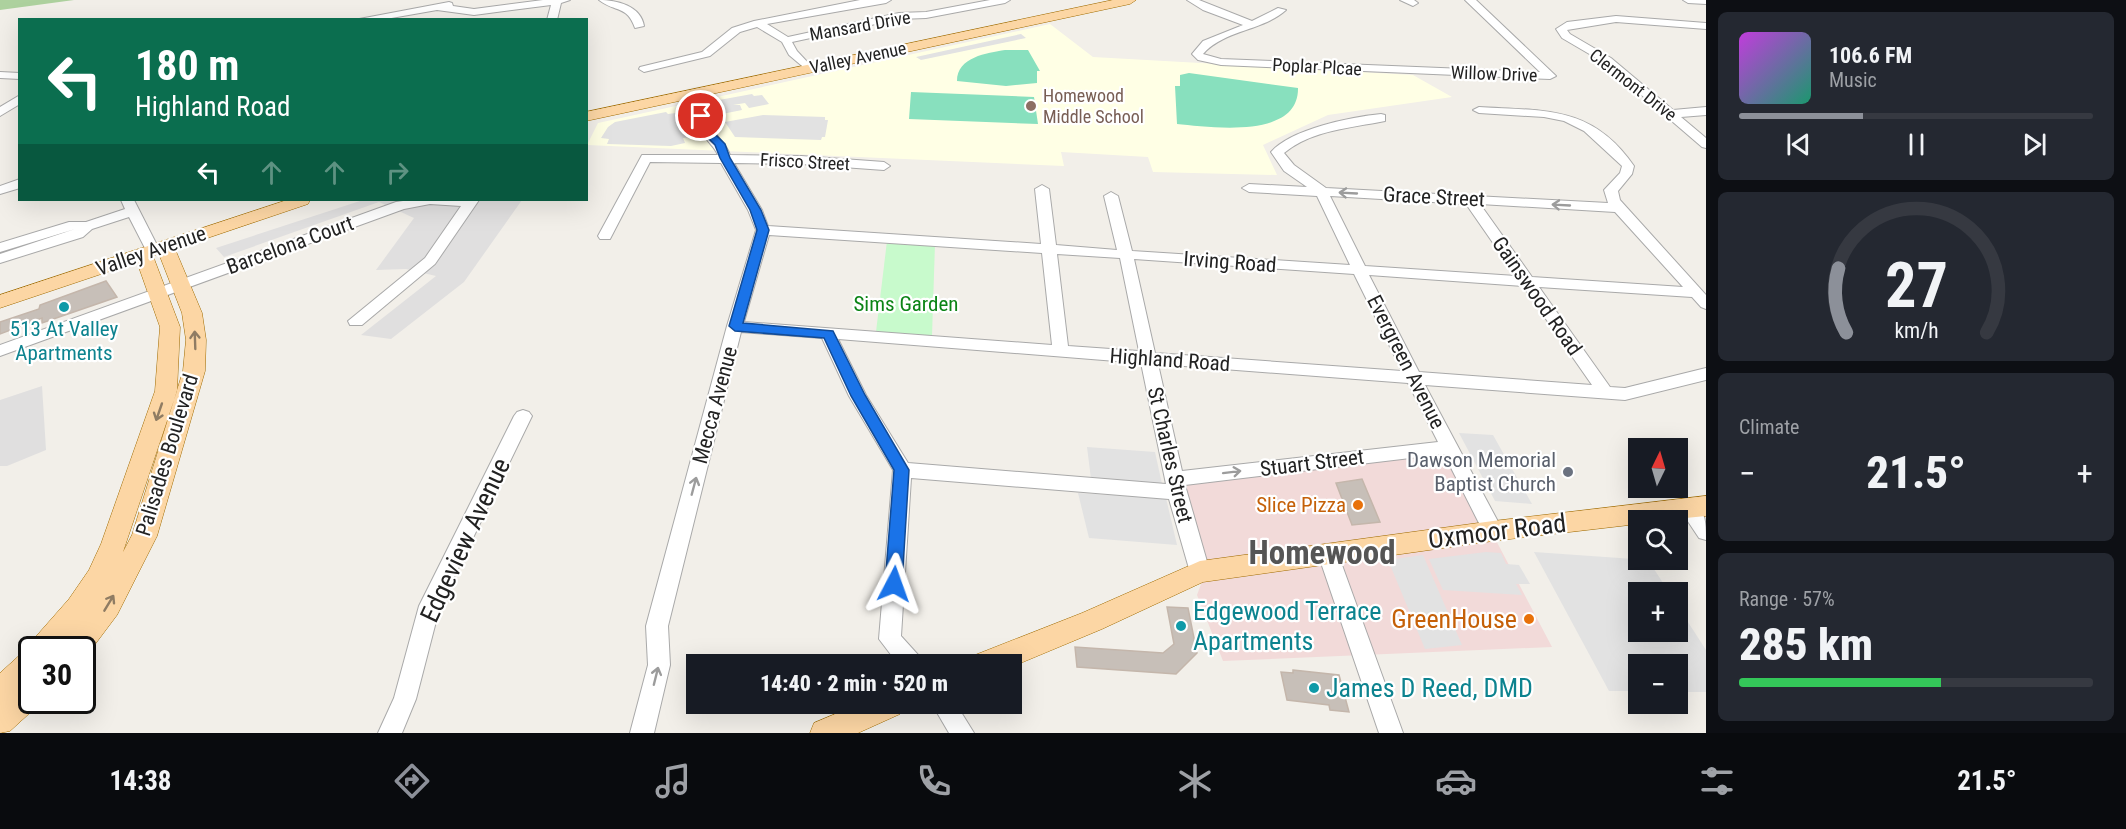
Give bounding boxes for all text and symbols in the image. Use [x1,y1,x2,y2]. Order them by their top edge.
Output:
street label: Mansard Drive [808,6,912,45]
street label: Valley Avenue [808,37,908,78]
text: 180 m [135,41,240,90]
icon: left [36,42,114,120]
text: 106.6 FM [1829,43,1912,68]
street label: Clermont Drive [1585,44,1681,125]
street label: Poplar Plcae [1272,54,1362,79]
street label: Willow Drive [1450,61,1538,86]
text: Music [1829,68,1877,92]
place label: Homewood Middle School [1043,85,1144,127]
pin [675,90,726,141]
text: Highland Road [135,91,290,123]
icon: arrive [684,99,717,132]
marker: Homewood Middle School [1024,99,1038,113]
icon: previous [1782,128,1815,161]
icon: pause [1900,128,1933,161]
icon: next [2018,128,2051,161]
street label: Frisco Street [760,149,850,174]
icon: left [192,156,225,189]
icon: ahead [255,156,288,189]
icon: ahead [318,156,351,189]
icon: right [381,156,414,189]
street label: Grace Street [1382,182,1486,212]
one-way arrow [1339,187,1359,198]
one-way arrow [1551,199,1571,210]
street label: Barcelona Court [223,211,357,279]
street label: Valley Avenue [93,221,209,281]
street label: Gainswood Road [1487,232,1587,360]
street label: Irving Road [1183,247,1277,277]
text: 27 [1884,250,1948,323]
street label: Evergreen Avenue [1362,291,1450,433]
park label: Sims Garden [853,292,959,316]
marker: 513 At Valley Apartments [57,300,71,314]
place label: 513 At Valley Apartments [10,317,118,365]
text: km/h [1894,319,1938,344]
one-way arrow [189,331,201,351]
street label: Mecca Avenue [688,344,742,466]
street label: Highland Road [1109,344,1231,376]
street label: Palisades Boulevard [131,371,203,539]
street label: St Charles Street [1143,385,1197,525]
one-way arrow [152,402,163,421]
text: Climate [1739,415,1799,439]
north arrow [1628,438,1688,498]
map controls [1628,438,1688,714]
street label: Stuart Street [1259,445,1365,481]
text: 21.5° [1866,446,1966,499]
place label: Dawson Memorial Baptist Church [1407,448,1556,496]
street label: Edgeview Avenue [414,453,516,627]
text: − [1739,454,1756,493]
text: + [2077,454,2093,493]
marker: Dawson Memorial Baptist Church [1561,465,1575,479]
one-way arrow [1222,466,1242,477]
one-way arrow [688,477,700,496]
place label: Slice Pizza [1256,493,1346,517]
marker: Slice Pizza [1351,498,1365,512]
street label: Oxmoor Road [1426,508,1568,554]
button: search [1628,510,1688,570]
district label: Homewood [1248,533,1396,572]
position arrow [862,552,926,616]
button: + [1628,582,1688,642]
text: Range · 57% [1739,587,1835,611]
one-way arrow [104,595,116,612]
place label: Edgewood Terrace Apartments [1193,596,1381,656]
place label: GreenHouse [1391,604,1517,634]
marker: GreenHouse [1522,612,1536,626]
text: 285 km [1739,618,1873,671]
marker: Edgewood Terrace Apartments [1174,619,1188,633]
speed limit sign: 30 [18,636,96,714]
button: − [1628,654,1688,714]
one-way arrow [651,667,663,686]
text: 14:40 · 2 min · 520 m [760,671,948,696]
place label: James D Reed, DMD [1326,673,1533,703]
marker: James D Reed, DMD [1307,681,1321,695]
icon: directions [391,760,433,802]
icon: music [652,760,694,802]
icon: phone [913,760,955,802]
icon: climate [1174,760,1216,802]
icon: car [1435,760,1477,802]
icon: filters [1696,760,1738,802]
text: 14:38 [110,765,172,797]
text: 21.5° [1957,765,2016,797]

